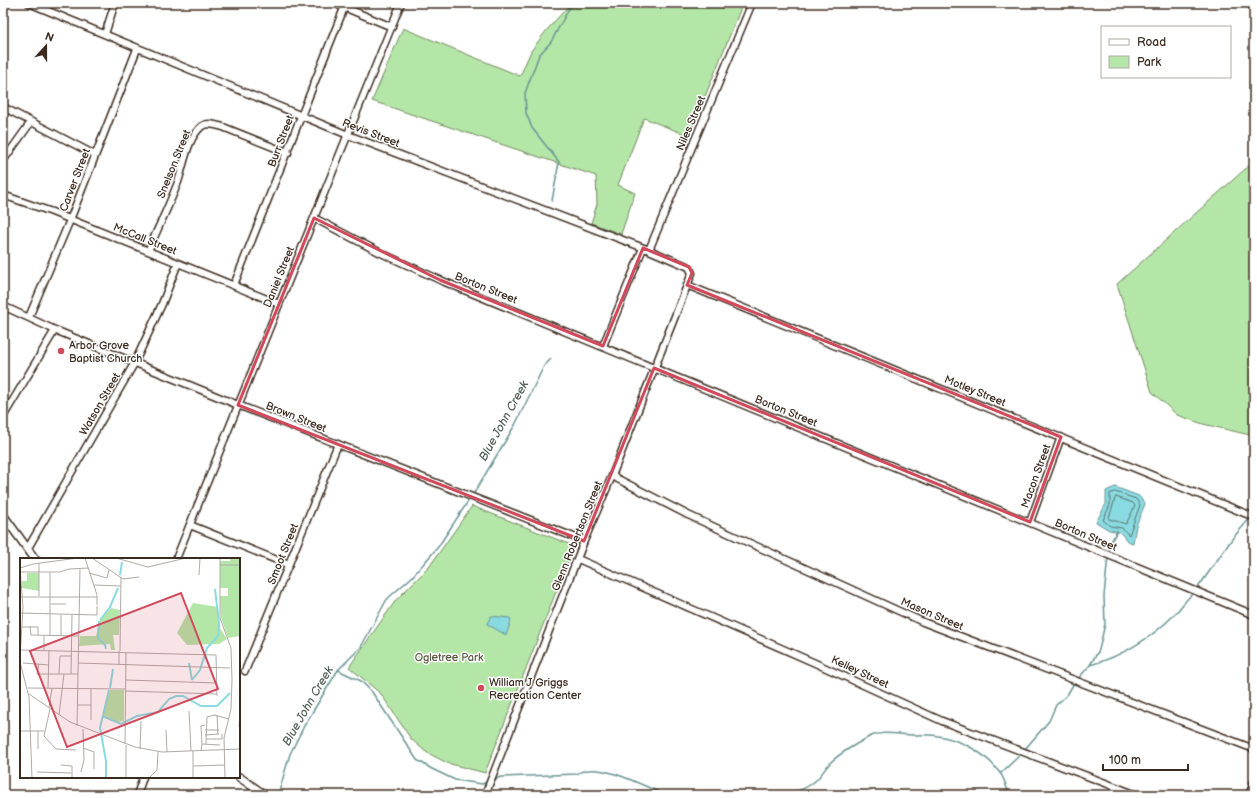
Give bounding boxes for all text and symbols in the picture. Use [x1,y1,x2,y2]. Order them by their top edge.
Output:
north arrow [26,26,66,66]
legend [1101,26,1231,78]
text: N [43,30,56,45]
text: Road [1137,35,1166,50]
text: Park [1137,55,1161,70]
street label: Niles Street [674,93,709,152]
street label: Burr Street [265,113,297,169]
street label: Revis Street [340,116,402,150]
street label: Snelson Street [154,127,194,200]
street label: Carver Street [57,146,93,213]
street label: McCall Street [111,220,179,258]
street label: Daniel Street [261,244,297,309]
street label: Borton Street [453,270,520,307]
place label: Arbor Grove Baptist Church [69,339,142,365]
marker: Arbor Grove Baptist Church [56,346,66,356]
street label: Watson Street [77,370,123,437]
street label: Motley Street [942,373,1008,409]
water label: Blue John Creek [476,377,533,464]
street label: Borton Street [753,393,820,430]
street label: Brown Street [264,399,329,435]
street label: Macon Street [1018,442,1054,510]
street label: Glenn Robertson Street [549,479,605,593]
street label: Borton Street [1053,516,1120,554]
street label: Smoot Street [265,521,301,586]
inset map [20,558,240,778]
street label: Mason Street [899,595,966,633]
park label: Ogletree Park [415,651,484,664]
street label: Kelley Street [829,653,891,691]
water label: Blue John Creek [279,663,337,748]
place label: William J Griggs Recreation Center [489,676,582,702]
marker: William J Griggs Recreation Center [476,683,486,693]
scale bar [1103,746,1188,772]
text: 100 m [1109,753,1141,768]

